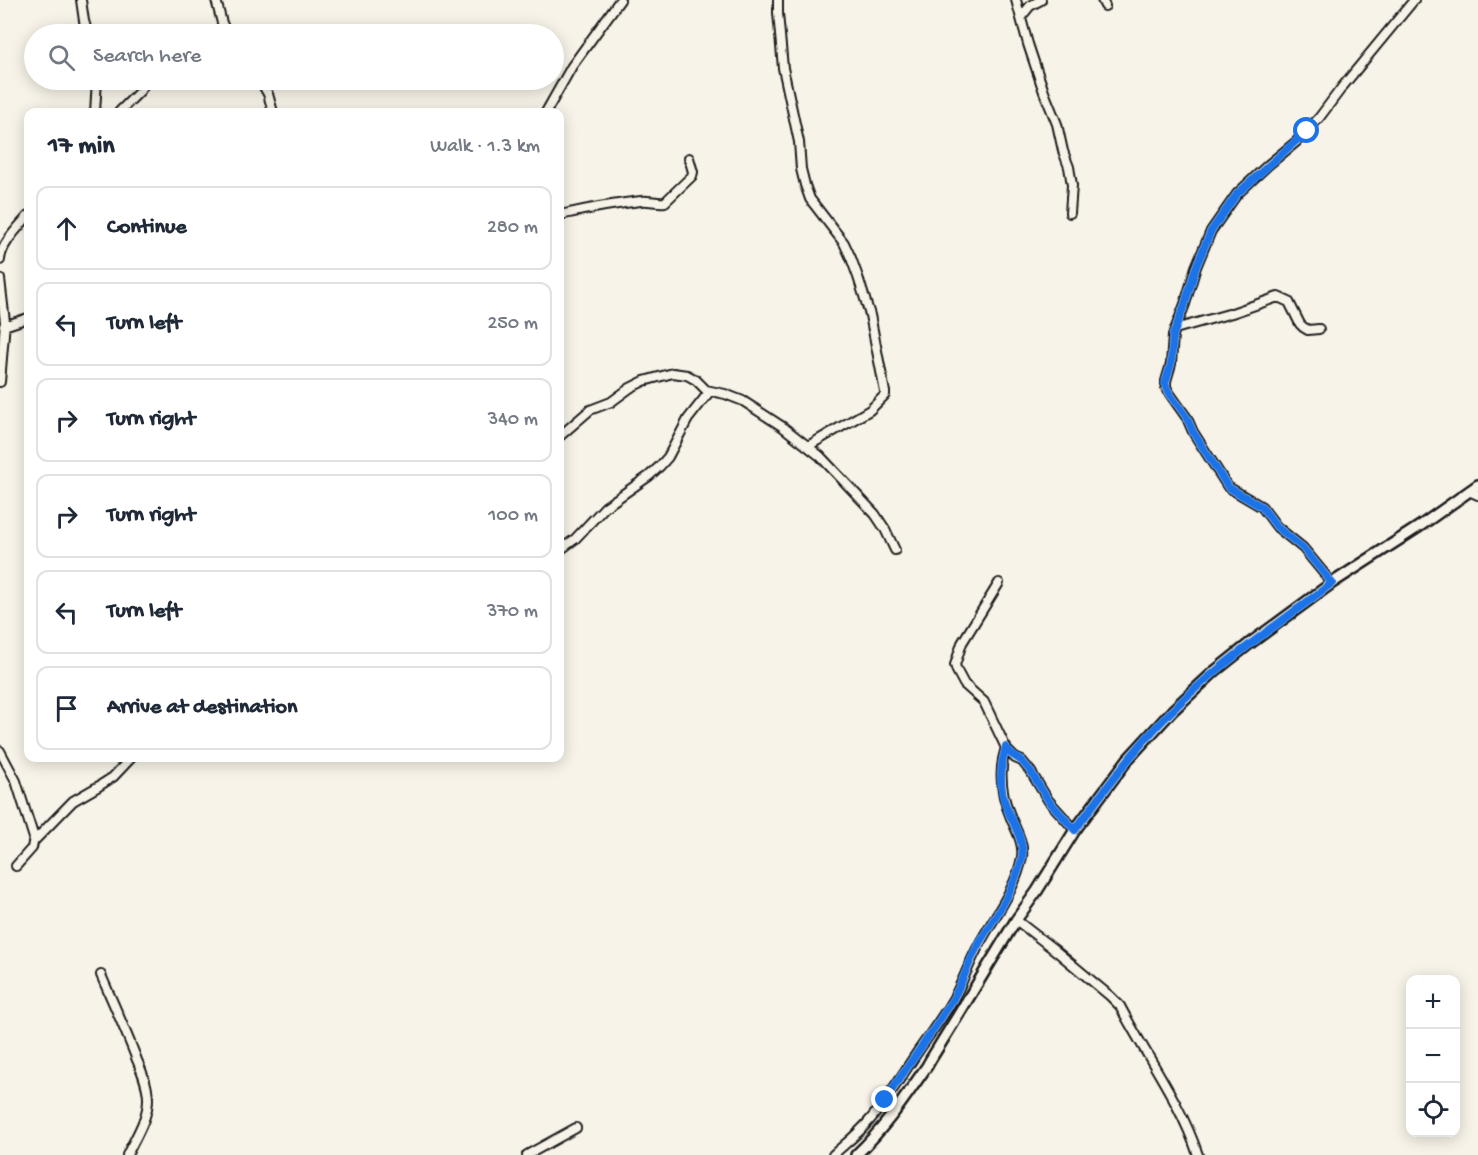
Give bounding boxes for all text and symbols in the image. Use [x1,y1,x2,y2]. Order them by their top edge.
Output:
search box [24,24,564,90]
icon: search [45,41,78,74]
text: Search here [93,44,201,70]
route start [1293,117,1319,143]
text: 17 min [48,132,115,163]
text: Walk · 1.3 km [430,136,540,159]
icon: ahead [50,212,83,245]
text: Continue [107,215,187,241]
text: 280 m [487,217,538,240]
icon: left [50,308,83,341]
text: Turn left [107,311,181,337]
text: 250 m [487,313,538,336]
icon: right [50,404,83,437]
text: Turn right [107,407,195,433]
text: 340 m [488,409,538,432]
icon: right [50,500,83,533]
text: Turn right [107,503,195,529]
text: 100 m [488,505,538,528]
icon: left [50,596,83,629]
text: Turn left [107,599,181,625]
text: 370 m [487,601,538,624]
icon: arrive [50,692,83,725]
text: Arrive at destination [107,695,297,721]
map controls [1406,975,1460,1137]
button: + [1406,975,1460,1029]
button: − [1406,1029,1460,1083]
button: locate [1406,1083,1460,1137]
route end [871,1086,897,1112]

